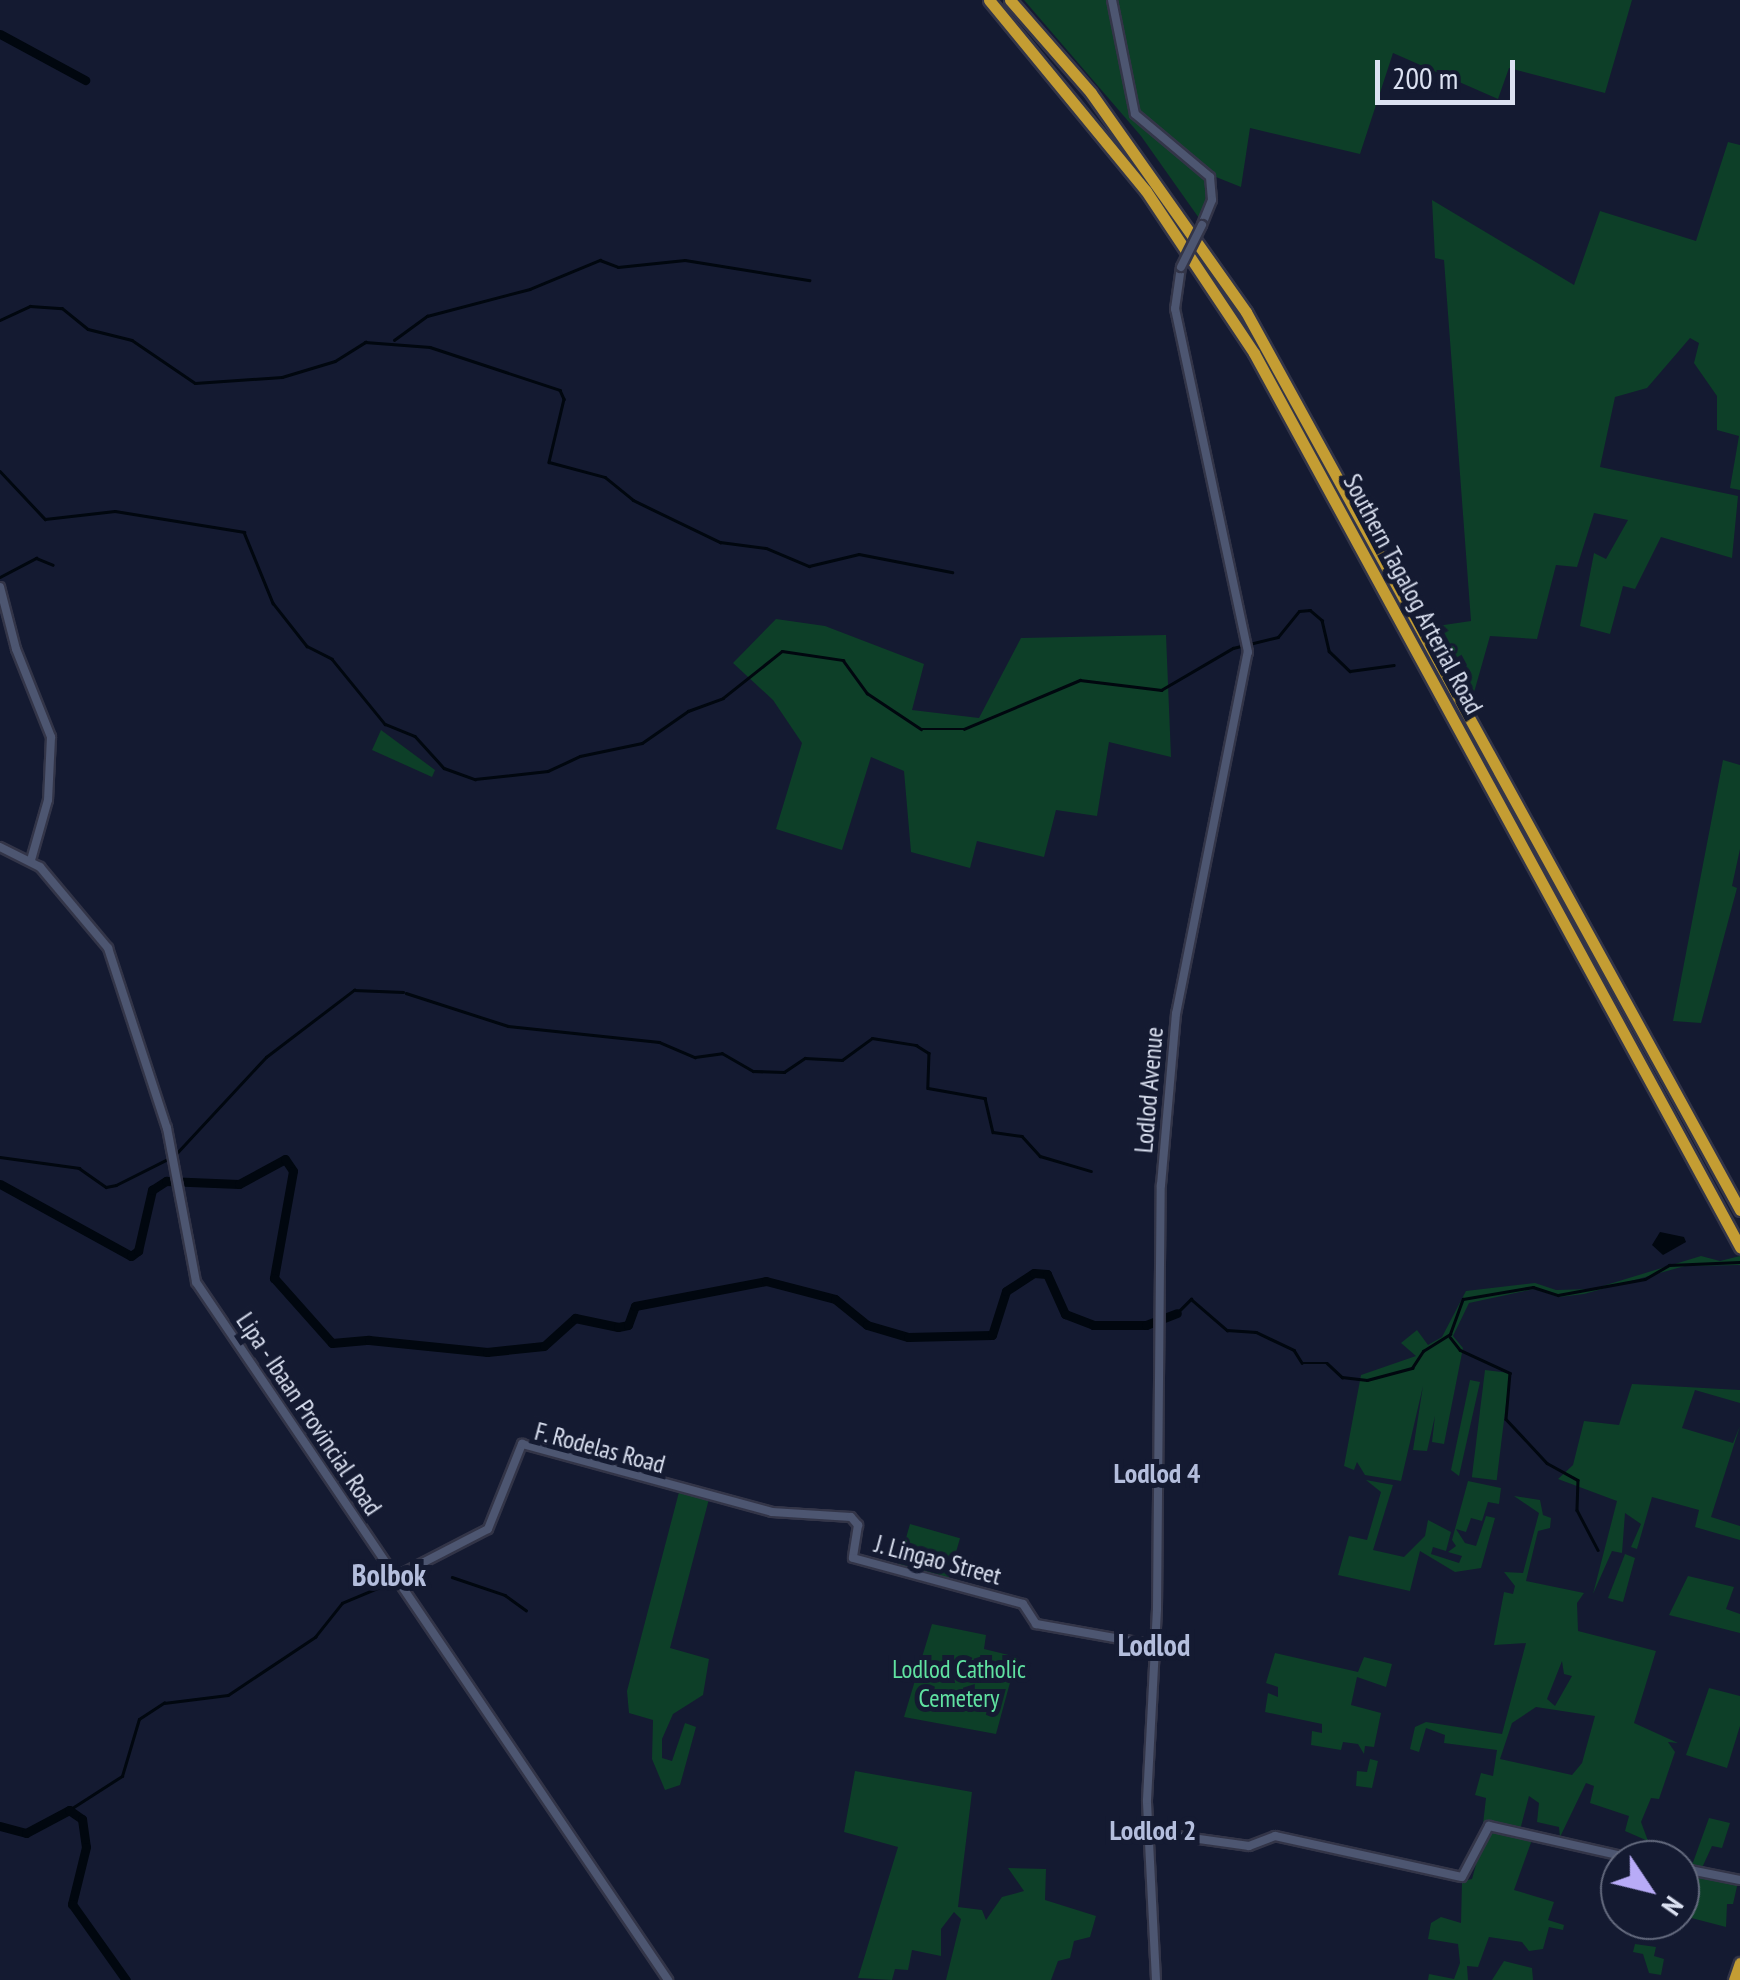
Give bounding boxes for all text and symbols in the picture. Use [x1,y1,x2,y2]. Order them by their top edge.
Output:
scale bar [1380,40,1520,102]
text: 200 m [1392,58,1458,97]
street label: Southern Tagalog Arterial Road [1337,468,1489,720]
street label: Lodlod Avenue [1129,1025,1169,1155]
street label: Lipa - Ibaan Provincial Road [230,1306,388,1522]
street label: F. Rodelas Road [531,1416,669,1480]
district label: Lodlod 4 [1114,1456,1200,1490]
street label: J. Lingao Street [871,1529,1005,1591]
district label: Bolbok [352,1557,426,1593]
district label: Lodlod [1118,1627,1190,1663]
park label: Lodlod Catholic Cemetery [892,1655,1026,1714]
district label: Lodlod 2 [1110,1813,1196,1847]
north arrow [1600,1840,1700,1940]
text: N [1654,1890,1693,1923]

